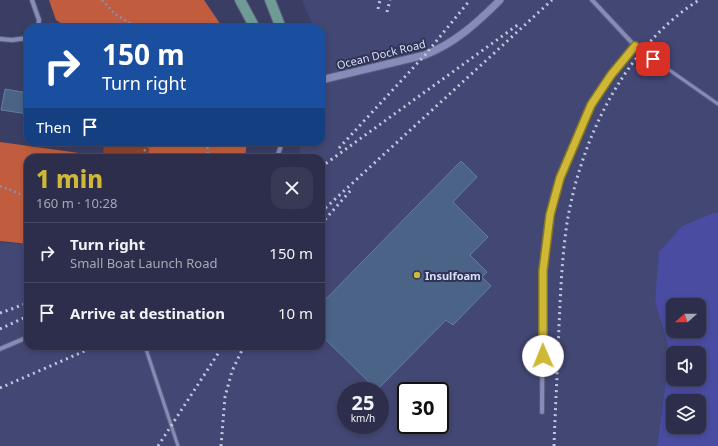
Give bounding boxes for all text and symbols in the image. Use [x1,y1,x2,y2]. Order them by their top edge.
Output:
text: 150 m [102,35,185,73]
street label: Ocean Dock Road [335,36,427,72]
icon: right [36,40,88,92]
pin [636,42,670,76]
icon: arrive [642,48,664,70]
text: Turn right [102,71,186,95]
icon: arrive [79,116,101,138]
text: Then [36,117,71,137]
text: 1 min [36,162,103,195]
button: close [271,167,313,209]
text: 160 m · 10:28 [36,194,117,212]
text: Turn right [70,234,145,254]
icon: right [36,242,58,264]
text: 150 m [269,243,313,263]
text: Small Boat Launch Road [70,254,217,272]
place label: Insulfoam [425,268,481,283]
marker: Insulfoam [412,270,422,280]
north arrow [666,298,706,338]
map controls [666,298,706,434]
icon: arrive [36,302,58,324]
text: Arrive at destination [70,303,225,323]
text: 10 m [278,303,313,323]
position arrow [522,335,564,377]
button: sound [666,346,706,386]
speed limit sign: 30 [397,382,449,434]
text: 25 [352,389,374,416]
button: layers [666,394,706,434]
text: km/h [351,411,375,425]

